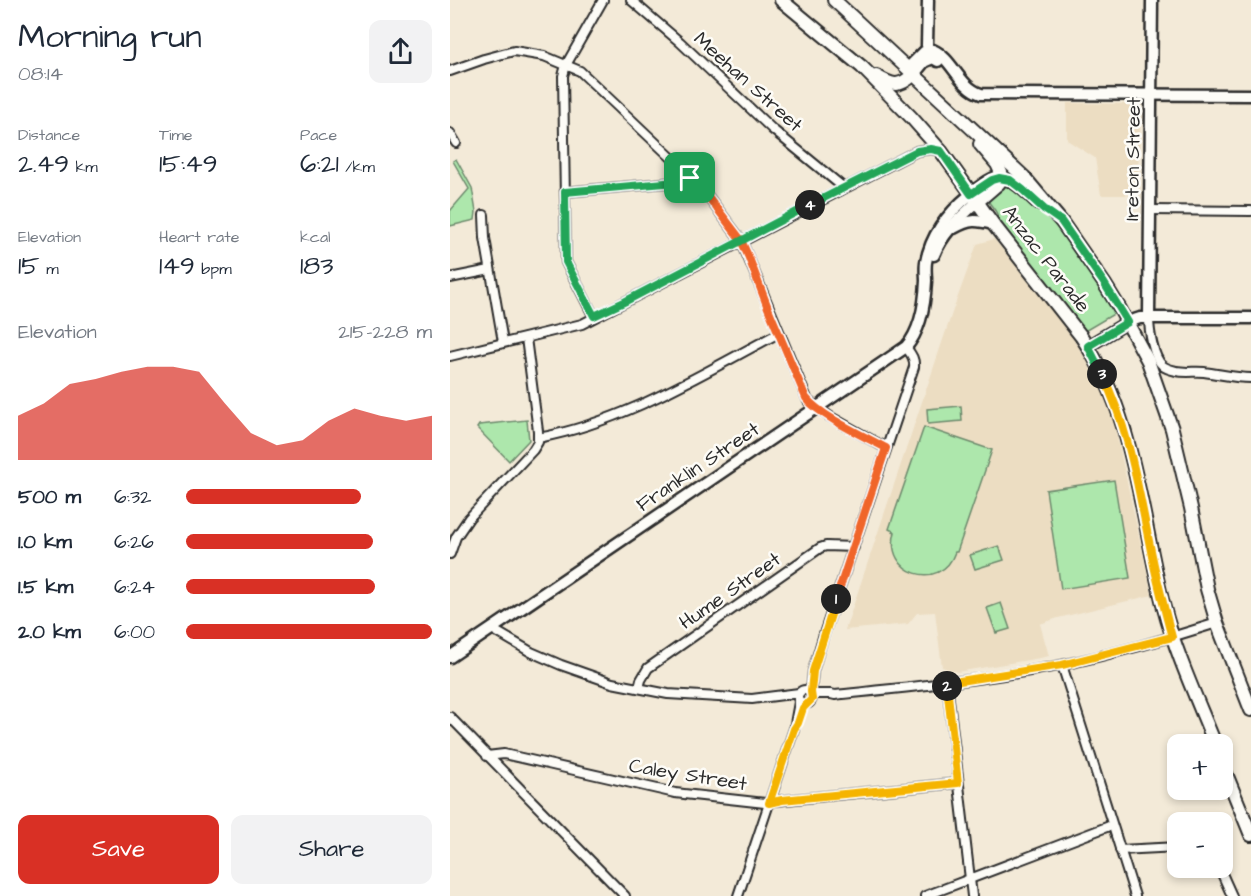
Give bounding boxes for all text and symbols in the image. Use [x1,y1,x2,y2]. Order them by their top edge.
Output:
text: Morning run [18,14,202,60]
button: share [369,20,432,83]
street label: Meehan Street [687,25,809,139]
text: 08:14 [18,60,63,88]
street label: Ireton Street [1118,97,1148,221]
text: Distance [18,124,80,146]
text: Time [159,124,193,146]
text: Pace [300,124,337,146]
text: 2.49 [18,146,69,182]
text: 15:49 [159,146,218,182]
text: 6:21 [300,146,339,182]
pin [664,152,715,203]
text: km [69,156,98,178]
text: /km [339,156,375,178]
icon: arrive [673,161,706,194]
pin: 4 [795,190,825,220]
text: 4 [805,194,815,216]
street label: Anzac Parade [995,200,1097,318]
text: Elevation [18,226,81,248]
text: Heart rate [159,226,239,248]
text: kcal [300,226,331,248]
text: 15 [18,248,40,284]
text: 149 [159,248,195,284]
text: 183 [300,248,333,284]
text: m [40,258,59,280]
text: bpm [195,258,232,280]
text: Elevation [18,318,97,346]
text: 215–228 m [338,318,432,346]
pin: 3 [1087,359,1117,389]
text: 3 [1098,363,1106,385]
street label: Franklin Street [631,415,765,519]
text: 500 m [18,483,81,511]
text: 6:32 [114,483,152,511]
text: 1.0 km [18,528,72,556]
text: 6:26 [114,528,154,556]
street label: Hume Street [673,546,787,636]
text: 1.5 km [18,573,73,601]
text: 6:24 [114,573,155,601]
pin: 1 [821,584,851,614]
text: 1 [835,588,837,610]
text: 2.0 km [18,618,81,646]
text: 6:00 [114,618,155,646]
pin: 2 [932,671,962,701]
text: 2 [942,675,952,697]
map controls [1167,734,1233,878]
button: + [1167,734,1233,800]
street label: Caley Street [627,752,749,799]
button: − [1167,812,1233,878]
button: Save [18,815,219,884]
button: Share [231,815,432,884]

